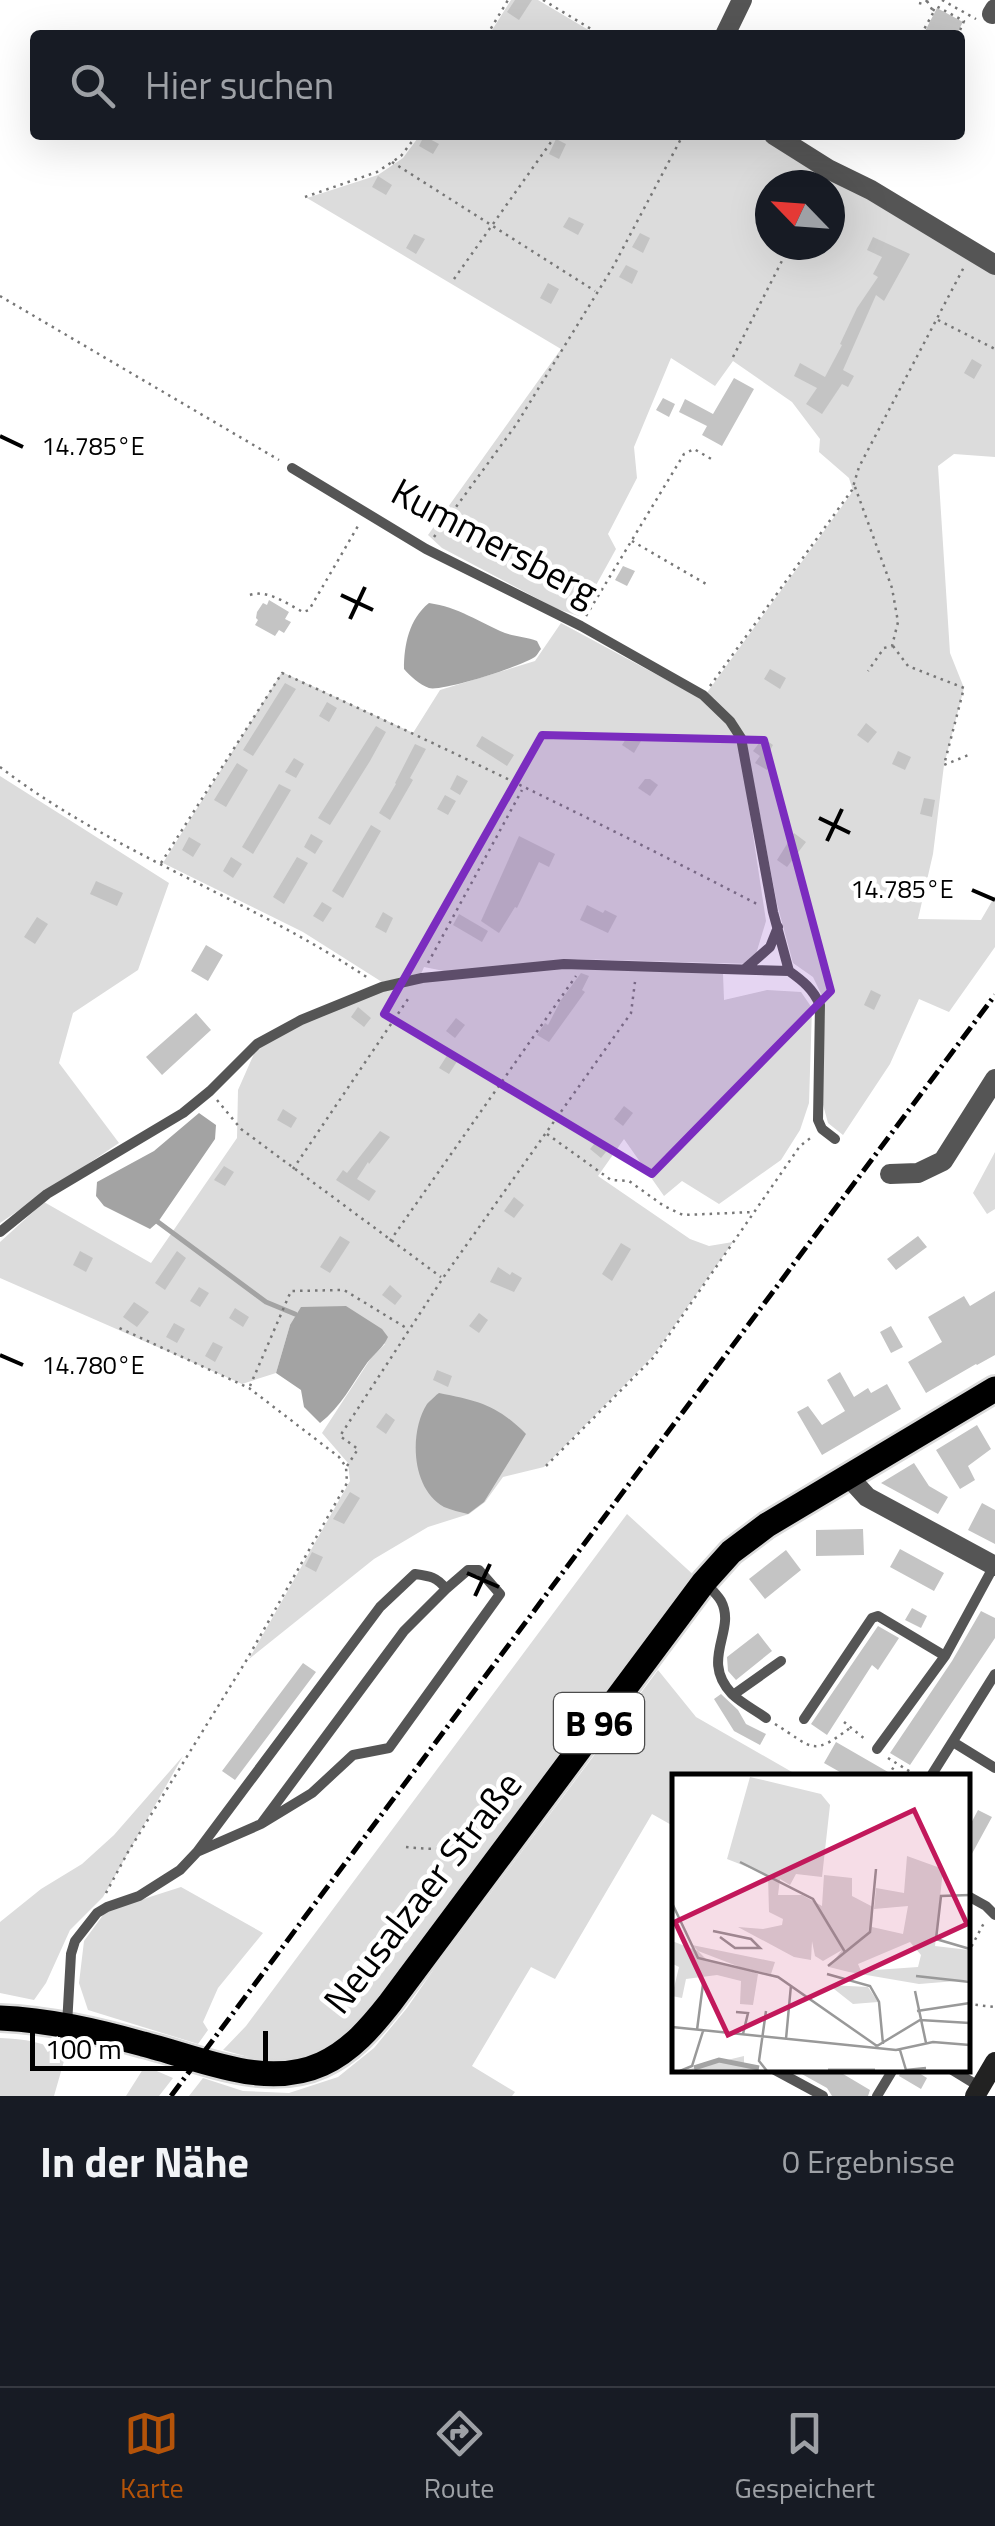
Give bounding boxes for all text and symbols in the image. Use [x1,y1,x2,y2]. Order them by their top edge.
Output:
search box [30,30,965,140]
text: Hier suchen [145,56,334,114]
icon: search [65,58,120,113]
north arrow [755,170,845,260]
text: 14.785°E [41,427,145,465]
street label: Kummersberg [381,462,609,620]
text: 14.785°E [850,870,954,908]
text: 14.780°E [41,1346,145,1384]
road number: B 96 [554,1693,644,1753]
street label: Neusalzaer Straße [309,1758,535,2026]
inset map [672,1774,970,2071]
scale bar [30,2026,268,2070]
text: 100 m [45,2027,122,2070]
text: In der Nähe [40,2129,249,2193]
text: 0 Ergebnisse [782,2137,955,2185]
tab: Karte [120,2406,184,2509]
tab: Route [424,2406,494,2509]
tab: Gespeichert [735,2406,875,2509]

